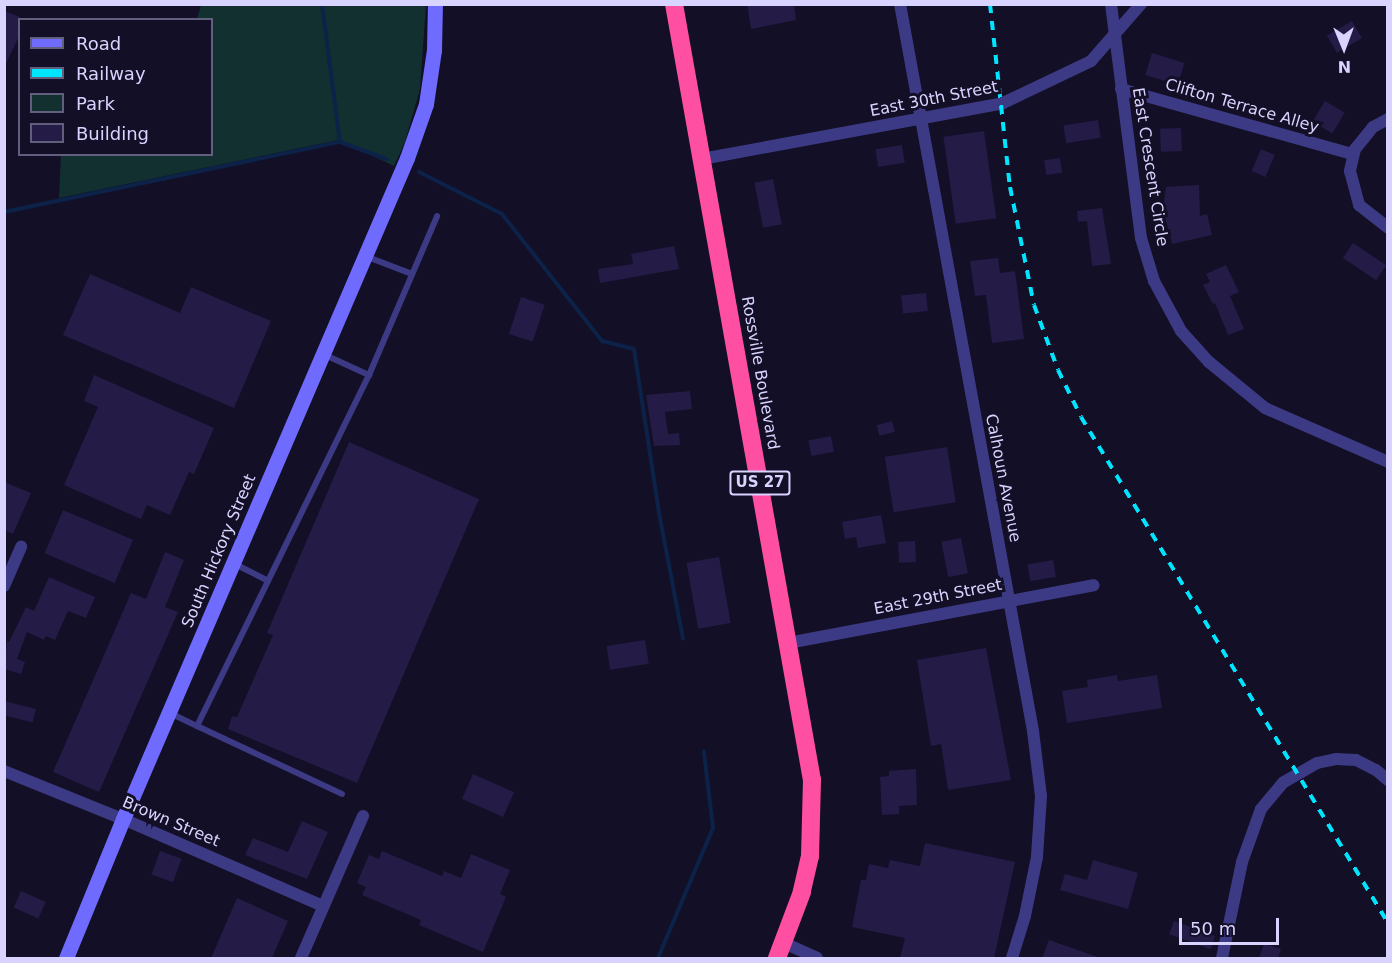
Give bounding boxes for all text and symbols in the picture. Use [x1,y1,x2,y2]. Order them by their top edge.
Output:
legend [18,18,213,156]
north arrow [1314,18,1374,78]
text: Road [76,33,121,54]
text: N [1337,57,1351,76]
text: Railway [76,63,146,84]
street label: Clifton Terrace Alley [1163,75,1321,137]
street label: East 30th Street [868,77,1000,121]
street label: East Crescent Circle [1128,86,1172,248]
text: Park [76,93,115,114]
text: Building [76,123,149,144]
street label: Rossville Boulevard [737,295,783,451]
street label: Calhoun Avenue [981,412,1025,544]
street label: South Hickory Street [178,471,260,631]
road number: US 27 [728,471,792,495]
street label: East 29th Street [872,575,1004,619]
street label: Brown Street [119,793,223,851]
scale bar [1182,906,1282,944]
text: 50 m [1190,918,1236,939]

